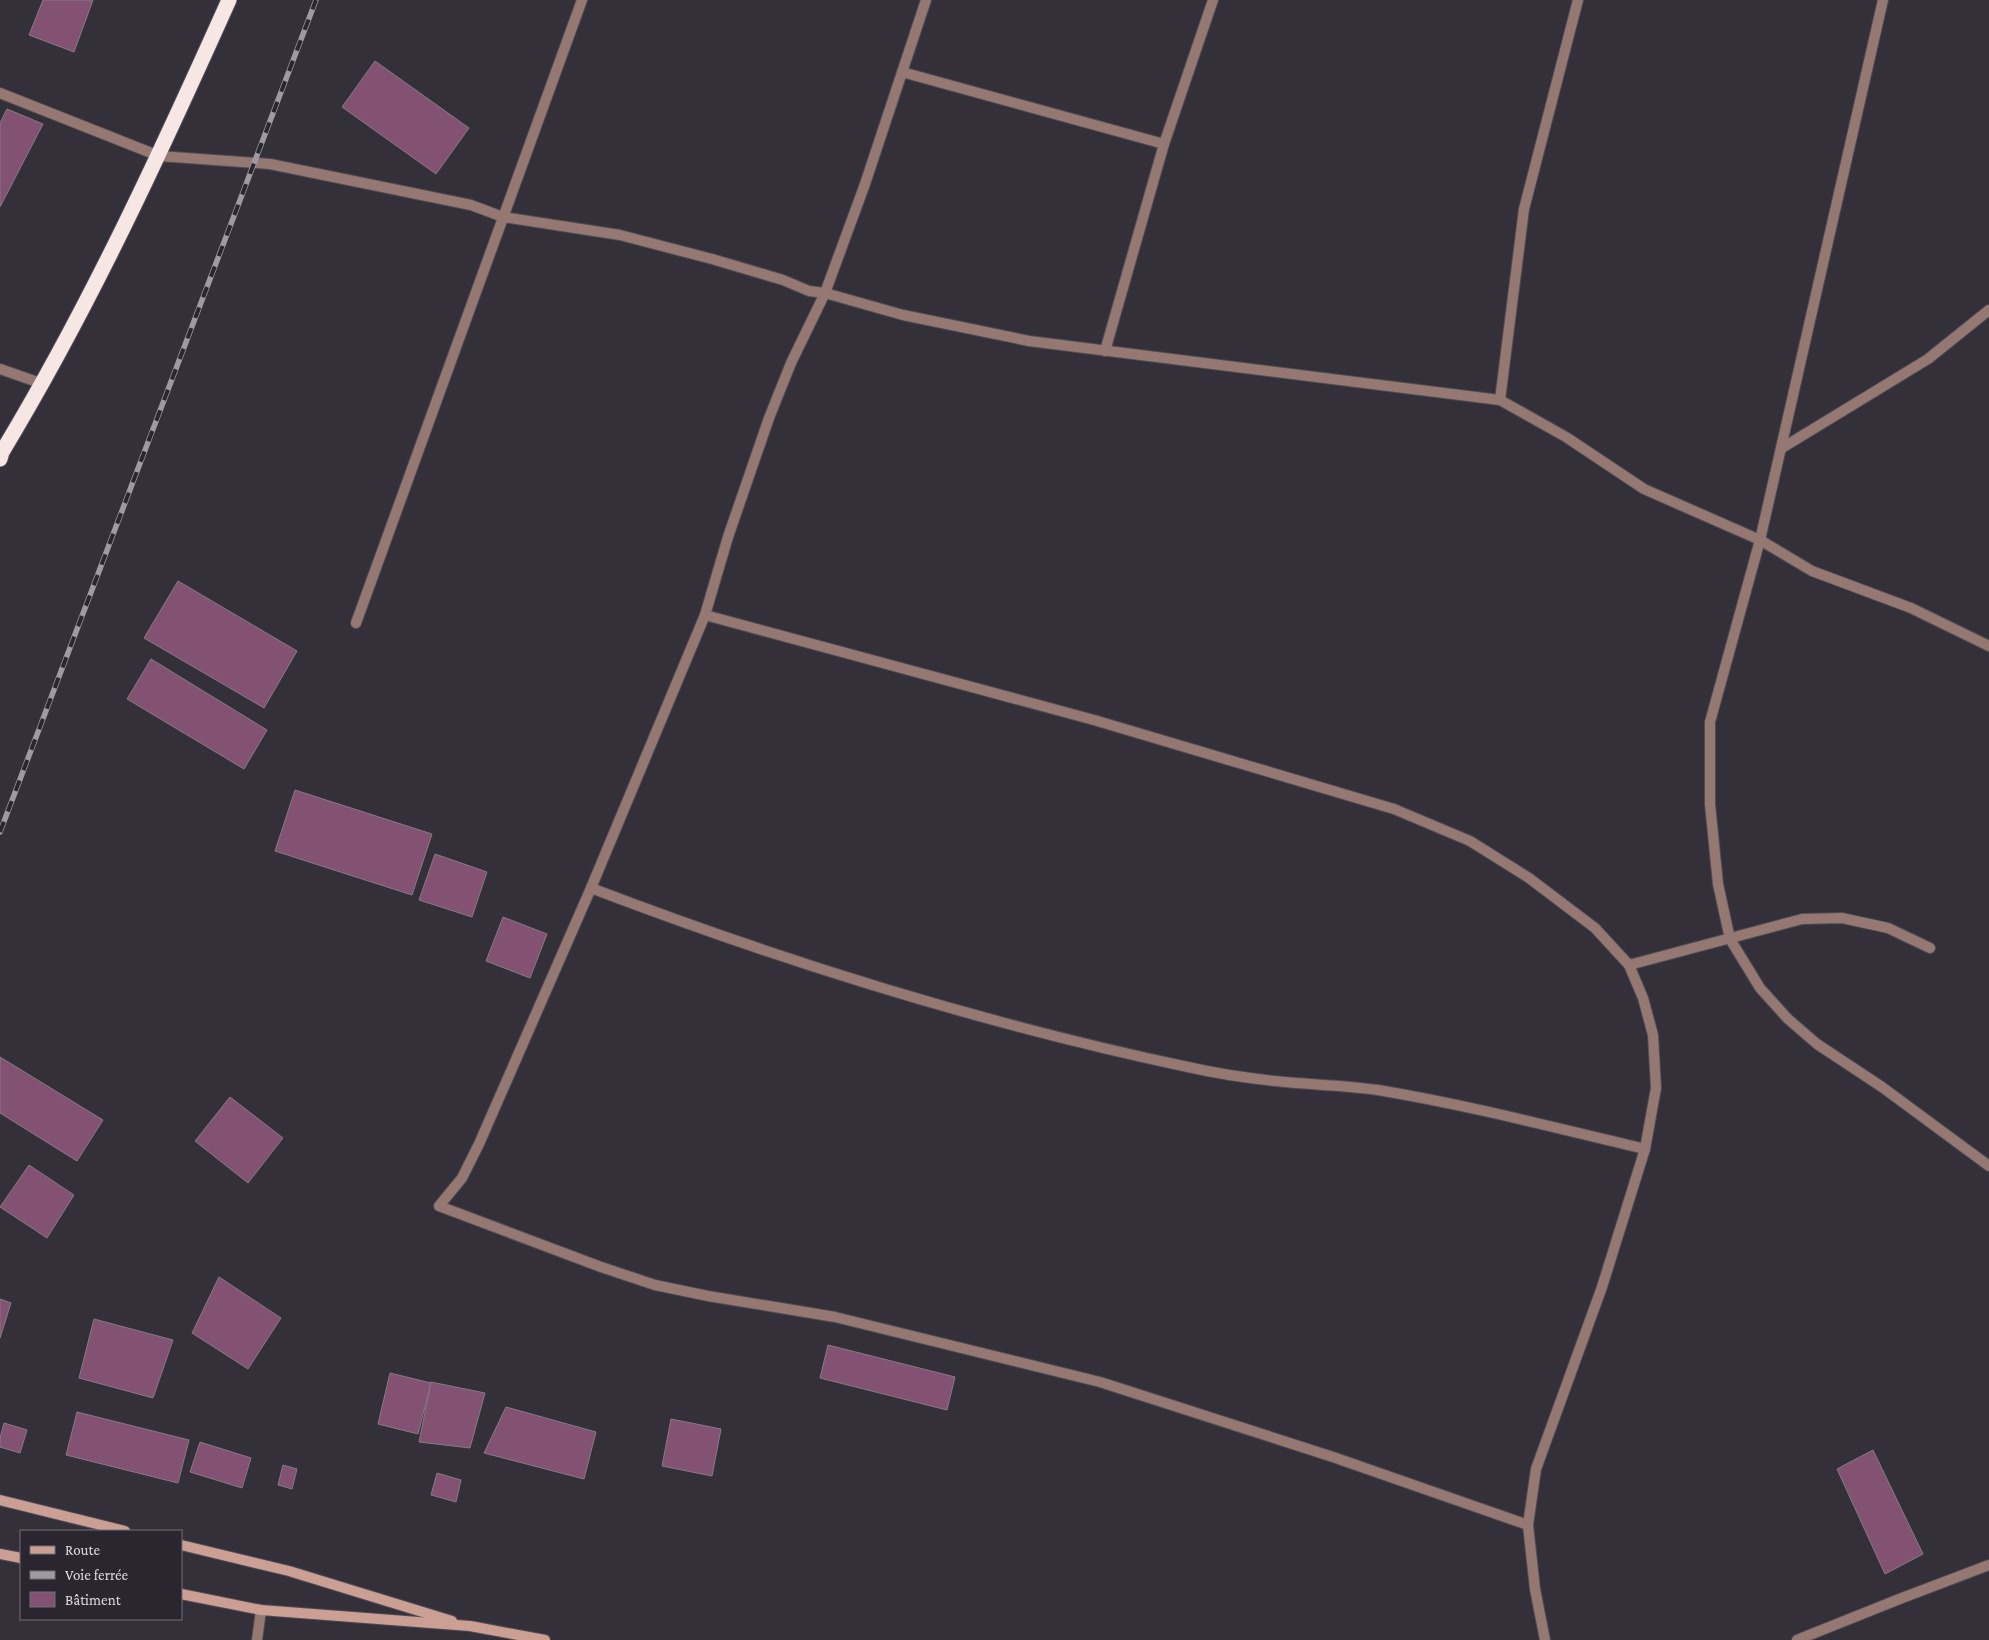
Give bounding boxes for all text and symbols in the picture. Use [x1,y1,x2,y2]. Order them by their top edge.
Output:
legend [20,1530,182,1620]
text: Route [65,1542,100,1558]
text: Voie ferrée [65,1567,129,1583]
text: Bâtiment [65,1592,122,1608]

